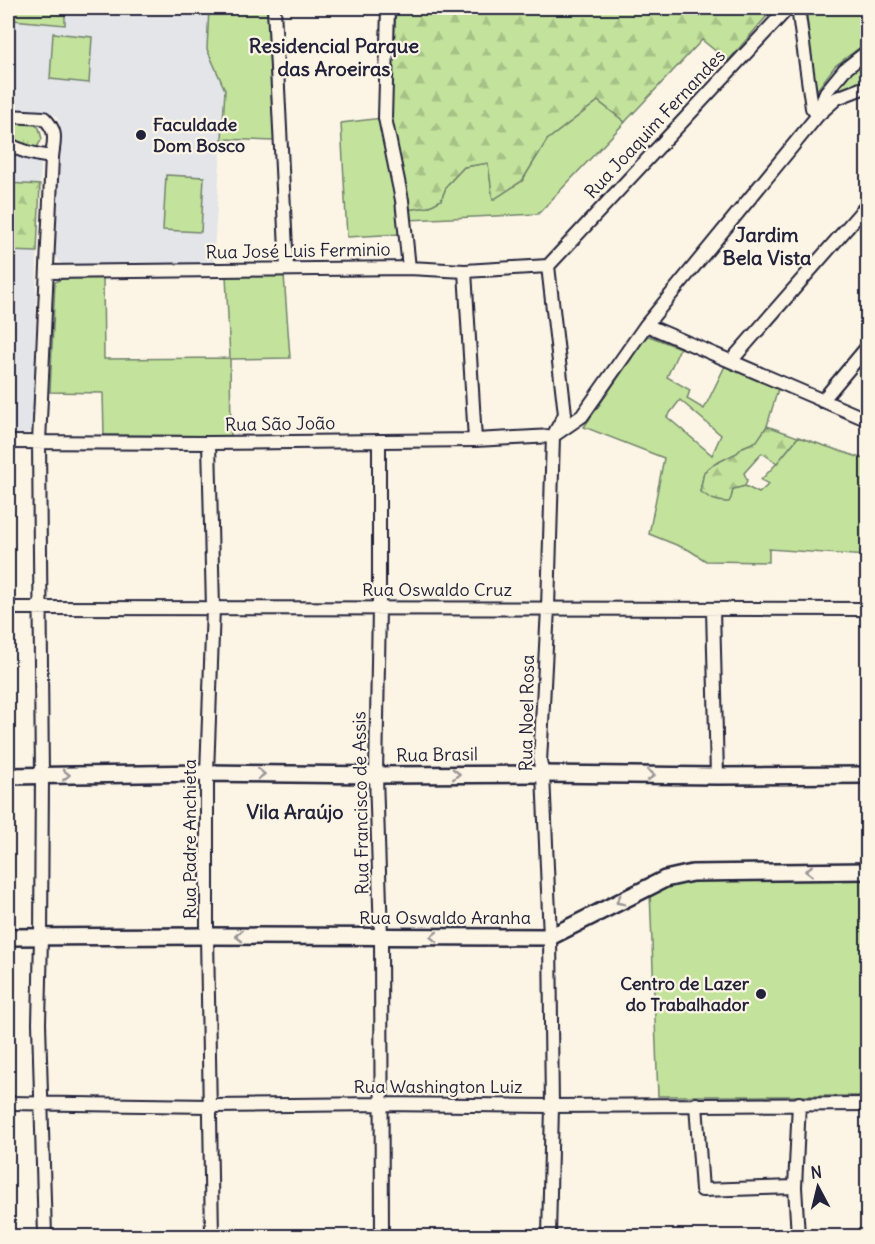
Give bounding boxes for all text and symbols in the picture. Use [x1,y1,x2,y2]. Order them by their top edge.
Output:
district label: Residencial Parque das Aroeiras [249,33,419,81]
street label: Rua Joaquim Fernandes [579,44,730,203]
place label: Faculdade Dom Bosco [153,113,245,157]
marker: Faculdade Dom Bosco [134,128,148,142]
district label: Jardim Bela Vista [723,222,812,270]
street label: Rua José Luis Ferminio [205,237,391,264]
street label: Rua São João [225,411,335,436]
street label: Rua Oswaldo Cruz [362,578,512,601]
street label: Rua Noel Rosa [514,654,539,772]
street label: Rua Francisco de Assis [347,711,374,895]
street label: Rua Brasil [396,742,478,767]
street label: Rua Padre Anchieta [178,759,201,919]
one-way arrow [256,768,265,780]
one-way arrow [451,768,460,780]
one-way arrow [61,769,70,781]
one-way arrow [646,769,655,781]
district label: Vila Araújo [246,799,344,824]
one-way arrow [805,865,814,878]
one-way arrow [616,894,626,905]
street label: Rua Oswaldo Aranha [359,906,531,929]
one-way arrow [234,930,243,942]
one-way arrow [429,931,438,943]
place label: Centro de Lazer do Trabalhador [620,972,750,1016]
marker: Centro de Lazer do Trabalhador [754,987,768,1001]
street label: Rua Washington Luiz [353,1075,523,1098]
north arrow [788,1157,848,1217]
text: N [809,1162,823,1183]

